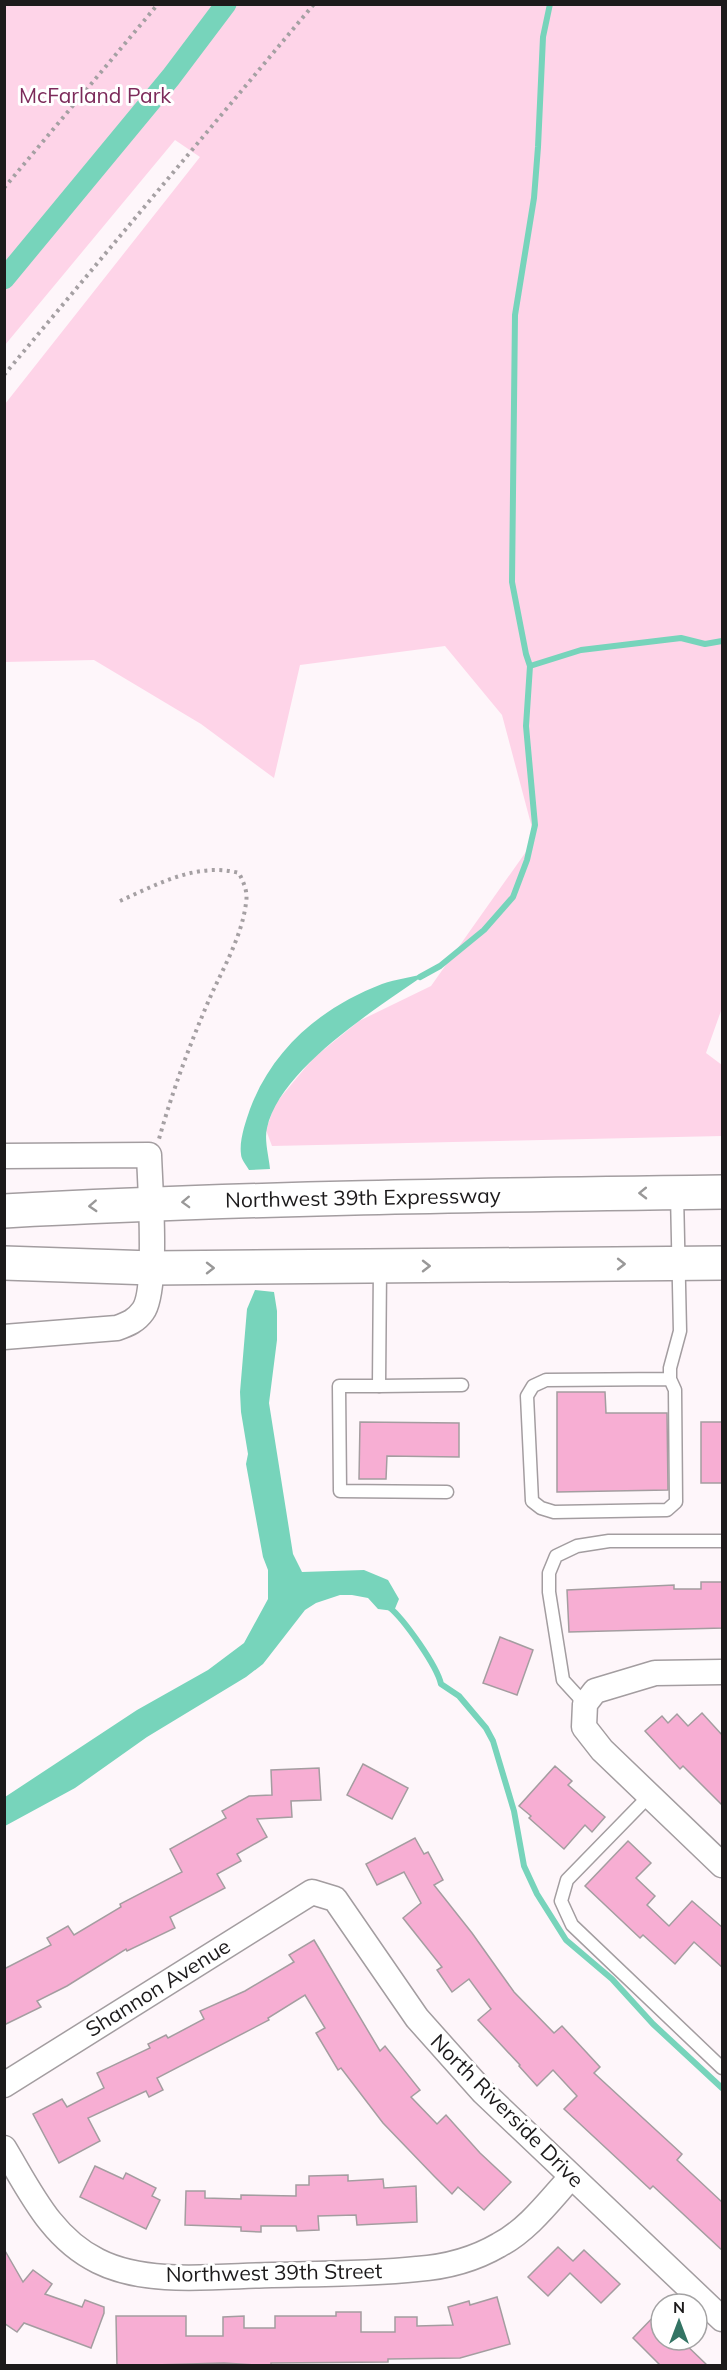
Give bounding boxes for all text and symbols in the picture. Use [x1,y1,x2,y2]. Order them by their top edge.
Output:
park label: McFarland Park [19,82,171,108]
street label: Northwest 39th Expressway [225,1182,501,1212]
one-way arrow [639,1187,648,1199]
one-way arrow [181,1196,190,1208]
one-way arrow [89,1200,98,1213]
one-way arrow [617,1258,626,1270]
one-way arrow [422,1260,431,1272]
one-way arrow [206,1262,215,1274]
street label: Shannon Avenue [80,1932,235,2042]
street label: North Riverside Drive [426,2028,590,2192]
street label: Northwest 39th Street [166,2257,382,2287]
north arrow [649,2292,709,2352]
text: N [673,2297,685,2317]

